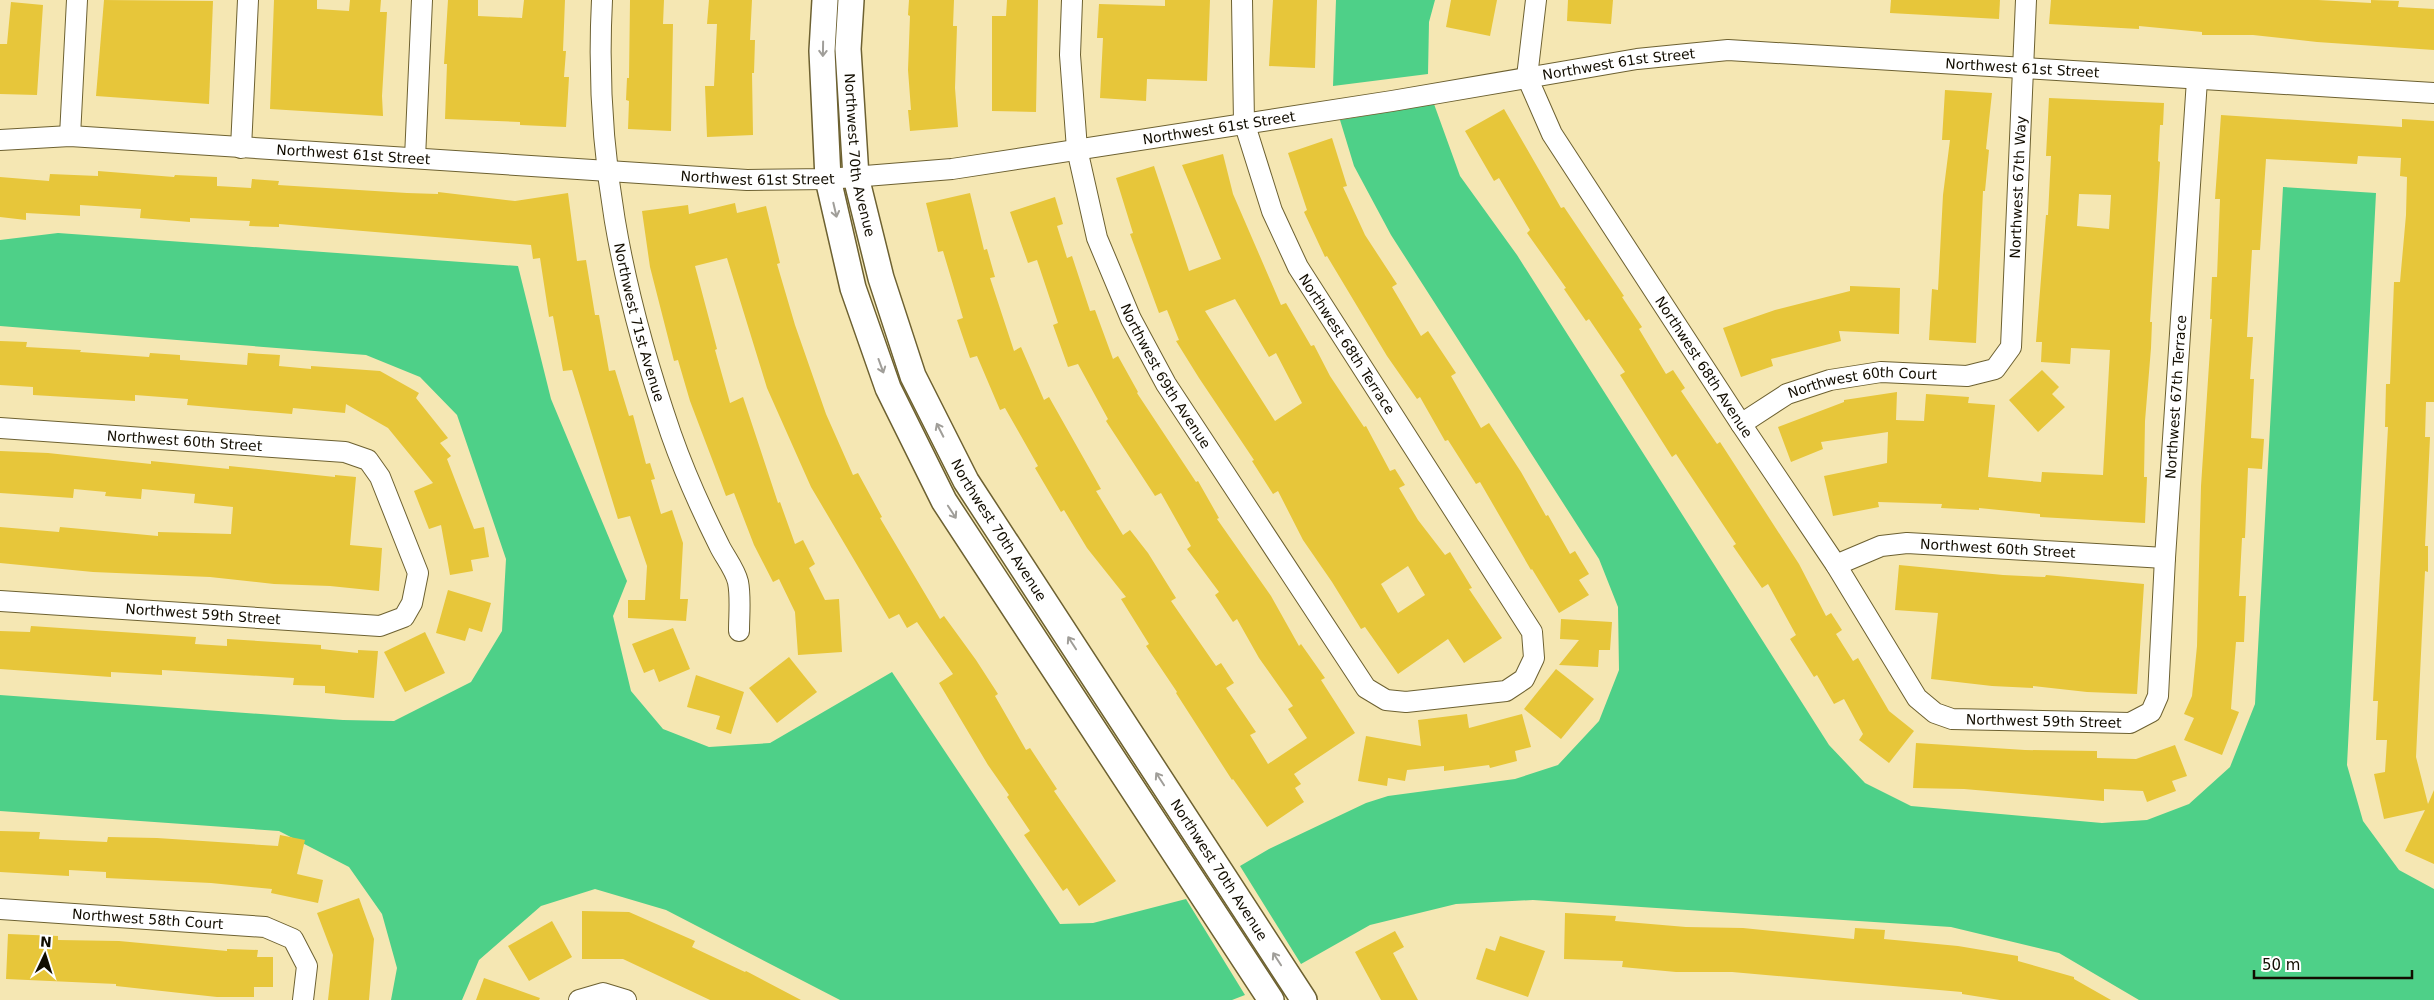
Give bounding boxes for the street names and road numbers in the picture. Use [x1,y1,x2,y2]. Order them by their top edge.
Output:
street label: Northwest 61st Street [1541,45,1696,83]
street label: Northwest 61st Street [1945,55,2100,81]
street label: Northwest 70th Avenue [842,73,878,238]
street label: Northwest 61st Street [1141,108,1297,147]
street label: Northwest 67th Way [2007,115,2029,259]
street label: Northwest 61st Street [276,141,431,167]
street label: Northwest 61st Street [680,168,836,188]
street label: Northwest 71st Avenue [611,241,668,404]
street label: Northwest 68th Terrace [1296,271,1398,417]
street label: Northwest 68th Avenue [1652,294,1756,441]
street label: Northwest 69th Avenue [1117,301,1214,451]
street label: Northwest 67th Terrace [2162,314,2189,479]
street label: Northwest 60th Court [1786,364,1938,401]
street label: Northwest 60th Street [106,427,263,454]
street label: Northwest 70th Avenue [948,456,1050,604]
street label: Northwest 60th Street [1920,536,2077,561]
street label: Northwest 59th Street [125,601,282,627]
street label: Northwest 59th Street [1966,711,2122,731]
street label: Northwest 70th Avenue [1167,796,1271,943]
street label: Northwest 58th Court [71,906,224,932]

